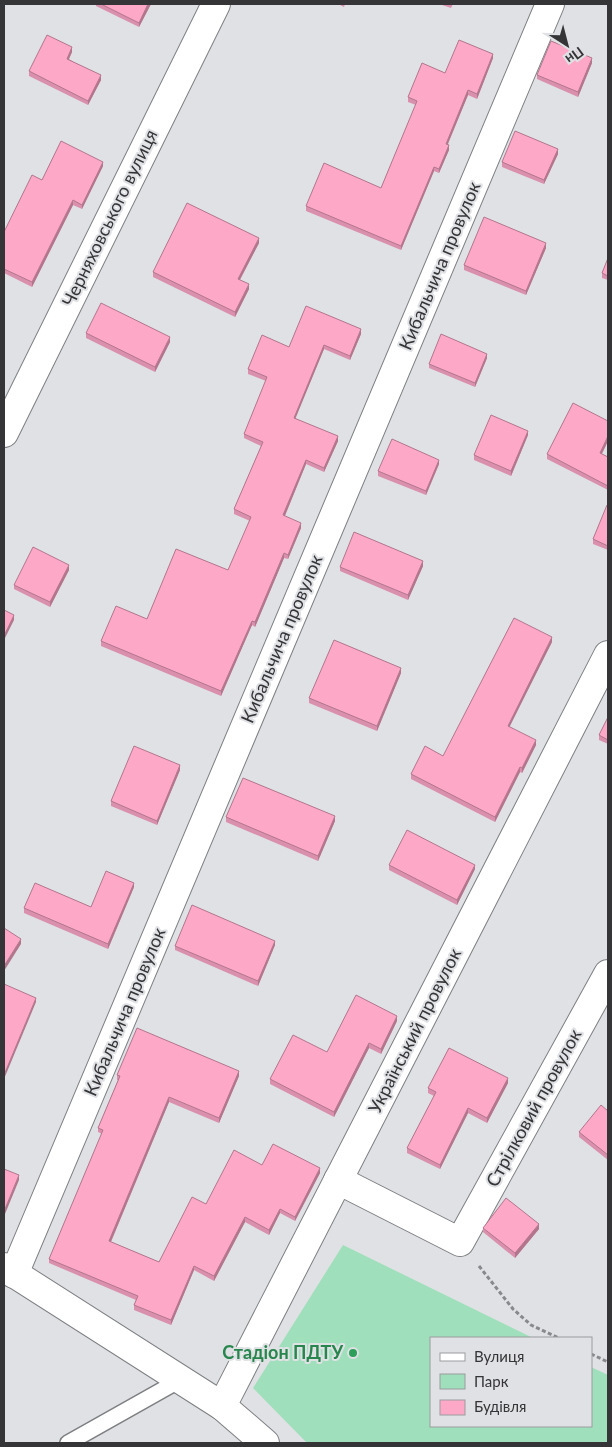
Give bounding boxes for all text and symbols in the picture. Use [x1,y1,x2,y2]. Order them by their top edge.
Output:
north arrow [542,20,592,70]
text: Пн [563,44,587,68]
street label: Черняховського вулиця [57,126,161,310]
street label: Кибальчича провулок [394,178,485,353]
street label: Кибальчича провулок [236,551,327,726]
street label: Кибальчича провулок [79,924,170,1099]
street label: Український провулок [363,944,466,1117]
street label: Стрілковий провулок [481,1024,586,1190]
legend [430,1337,592,1427]
place label: Стадіон ПДТУ [222,1341,343,1363]
marker: Стадіон ПДТУ [347,1347,359,1359]
text: Вулиця [474,1347,524,1365]
text: Парк [474,1372,509,1390]
text: Будівля [474,1397,526,1415]

